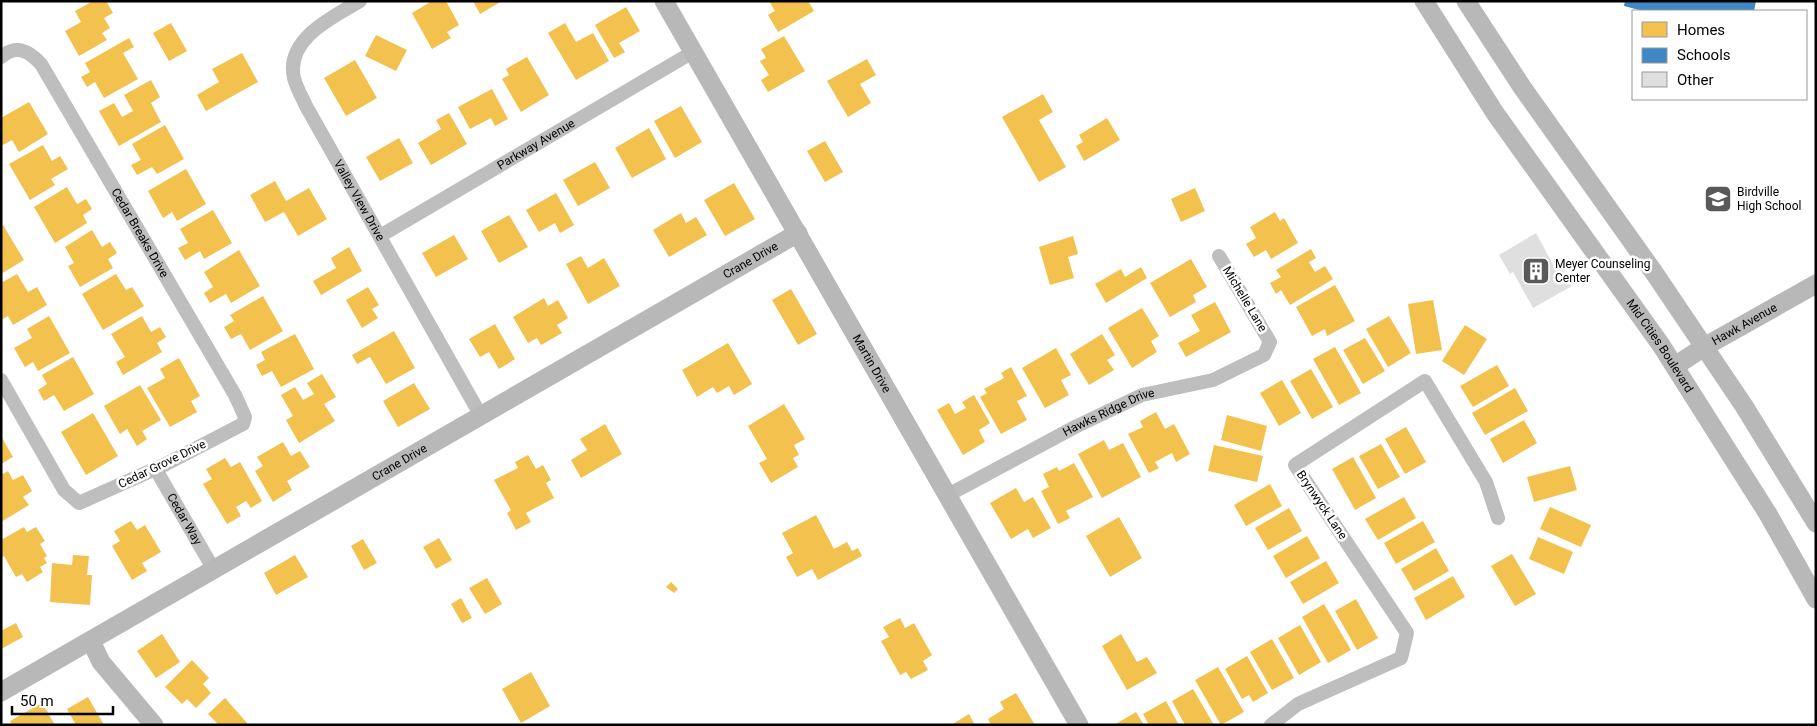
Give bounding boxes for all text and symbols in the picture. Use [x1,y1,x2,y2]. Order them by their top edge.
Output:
legend [1632,10,1807,100]
text: Homes [1677,21,1725,39]
text: Schools [1677,46,1731,64]
text: Other [1677,71,1714,89]
street label: Parkway Avenue [495,116,577,173]
street label: Valley View Drive [331,157,388,243]
school or university icon: Birdville High School [1703,184,1733,214]
place label: Birdville High School [1737,185,1801,213]
street label: Cedar Breaks Drive [108,186,172,280]
street label: Crane Drive [721,239,781,282]
building icon: Meyer Counseling Center [1521,256,1551,286]
place label: Meyer Counseling Center [1555,257,1650,285]
street label: Michelle Lane [1220,264,1270,334]
street label: Mid Cities Boulevard [1624,296,1696,395]
street label: Hawk Avenue [1709,300,1779,348]
street label: Martin Drive [850,332,894,395]
street label: Hawks Ridge Drive [1060,386,1156,439]
street label: Cedar Grove Drive [116,437,208,491]
street label: Crane Drive [370,441,430,484]
street label: Brynwyck Lane [1294,468,1350,542]
street label: Cedar Way [164,491,205,548]
scale bar [12,684,114,716]
text: 50 m [20,692,54,710]

